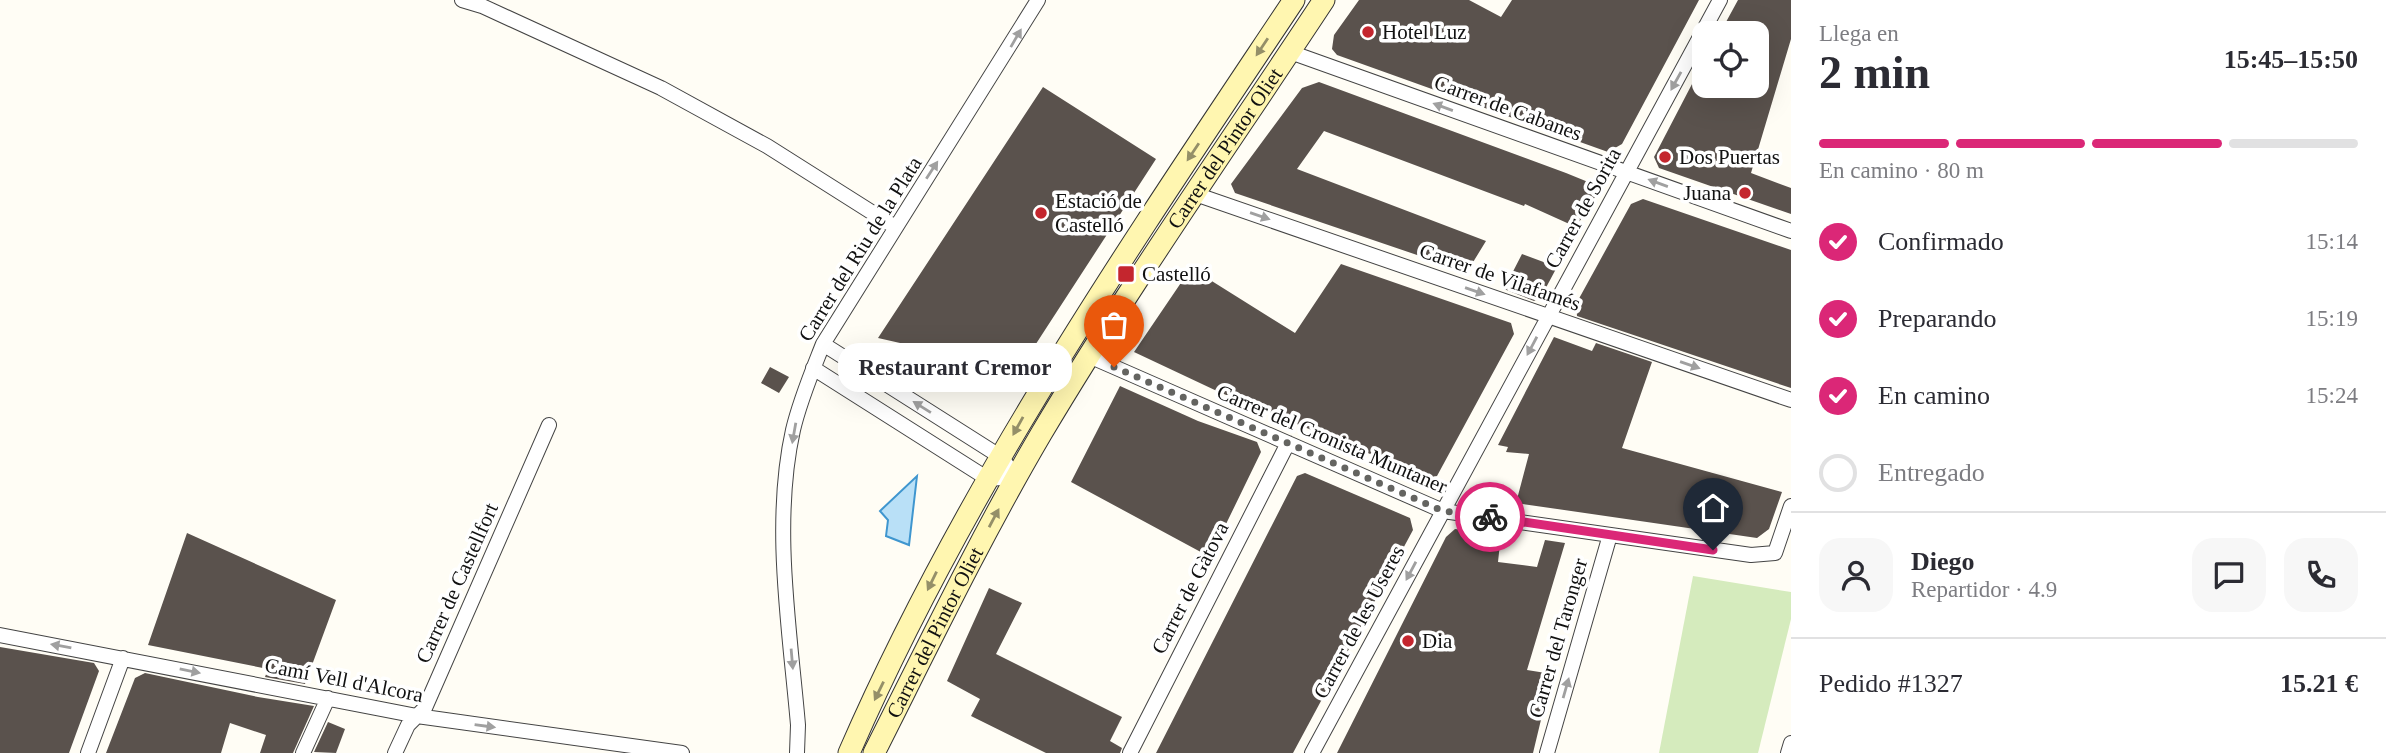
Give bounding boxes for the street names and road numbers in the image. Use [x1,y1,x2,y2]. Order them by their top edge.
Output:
street label: Carrer del Pintor Oliet [1163,63,1287,233]
street label: Carrer de Cabanes [1431,70,1585,146]
street label: Carrer de Sorita [1540,143,1626,272]
street label: Carrer del Riu de la Plata [793,152,927,346]
street label: Carrer de Vilafamés [1416,238,1584,316]
street label: Carrer del Cronista Muntaner [1213,380,1451,498]
street label: Carrer de Castellfort [411,499,503,667]
street label: Carrer de Gàtova [1146,518,1234,658]
street label: Carrer de les Useres [1309,541,1409,703]
street label: Carrer del Pintor Oliet [882,543,988,722]
street label: Carrer del Taronger [1524,555,1592,721]
street label: Camí Vell d'Alcora [263,653,426,707]

